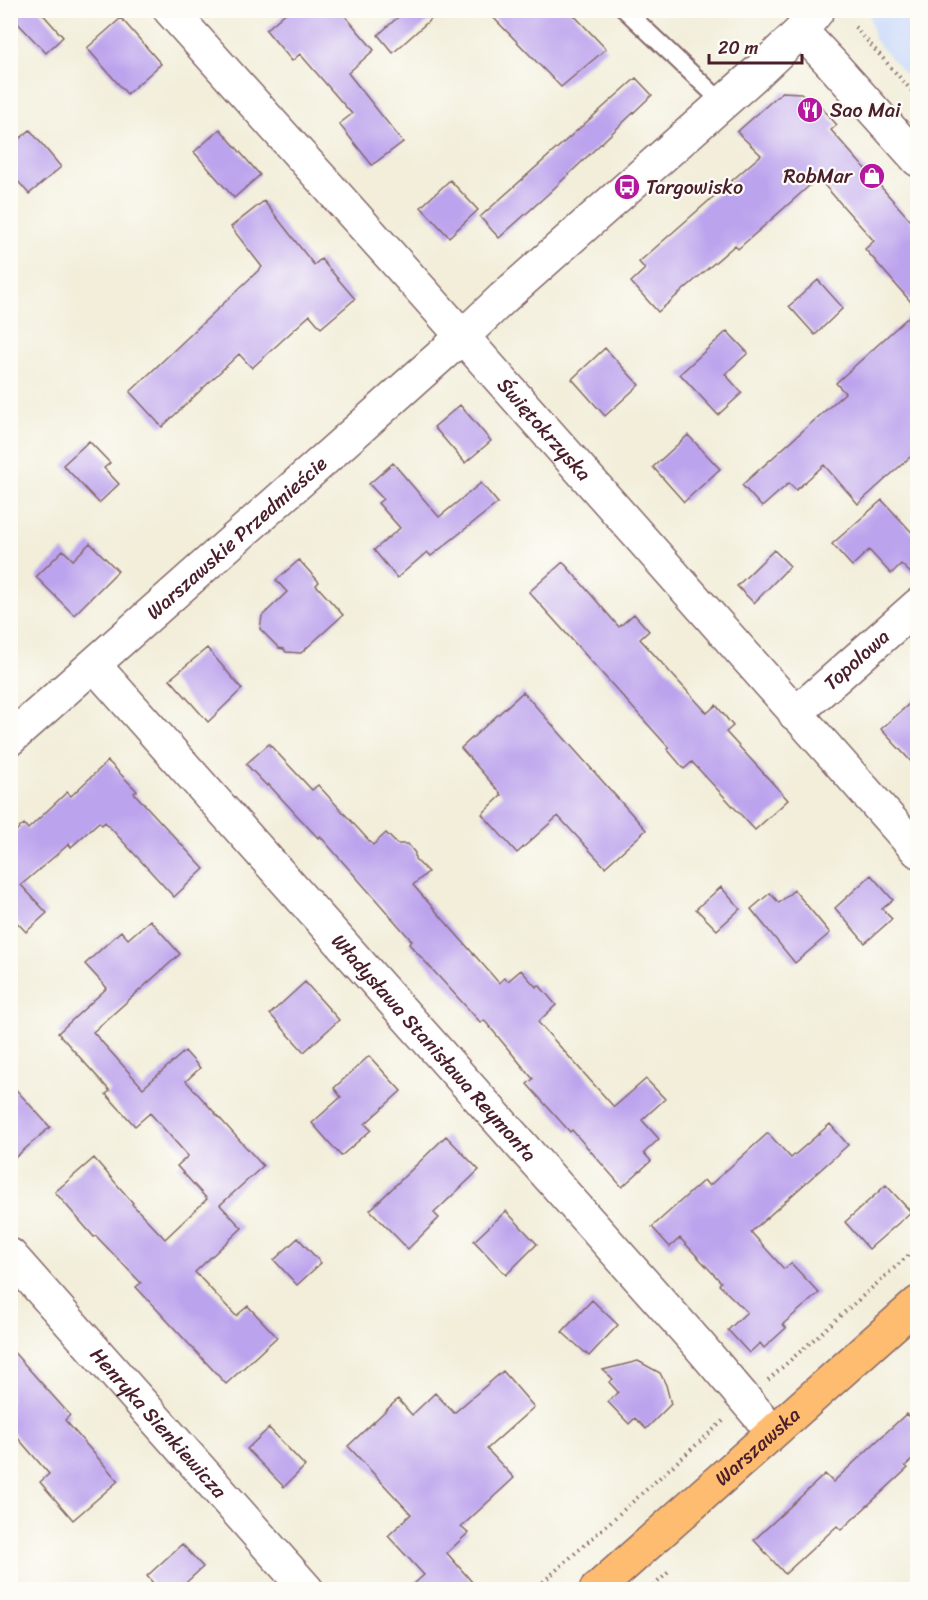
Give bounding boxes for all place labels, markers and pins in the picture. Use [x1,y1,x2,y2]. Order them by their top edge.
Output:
place label: Sao Mai [830,93,902,128]
restaurant icon: Sao Mai [795,95,825,125]
place label: RobMar [783,159,854,194]
shop icon: RobMar [857,161,887,191]
place label: Targowisko [646,170,743,205]
bus stop icon: Targowisko [612,172,642,202]

